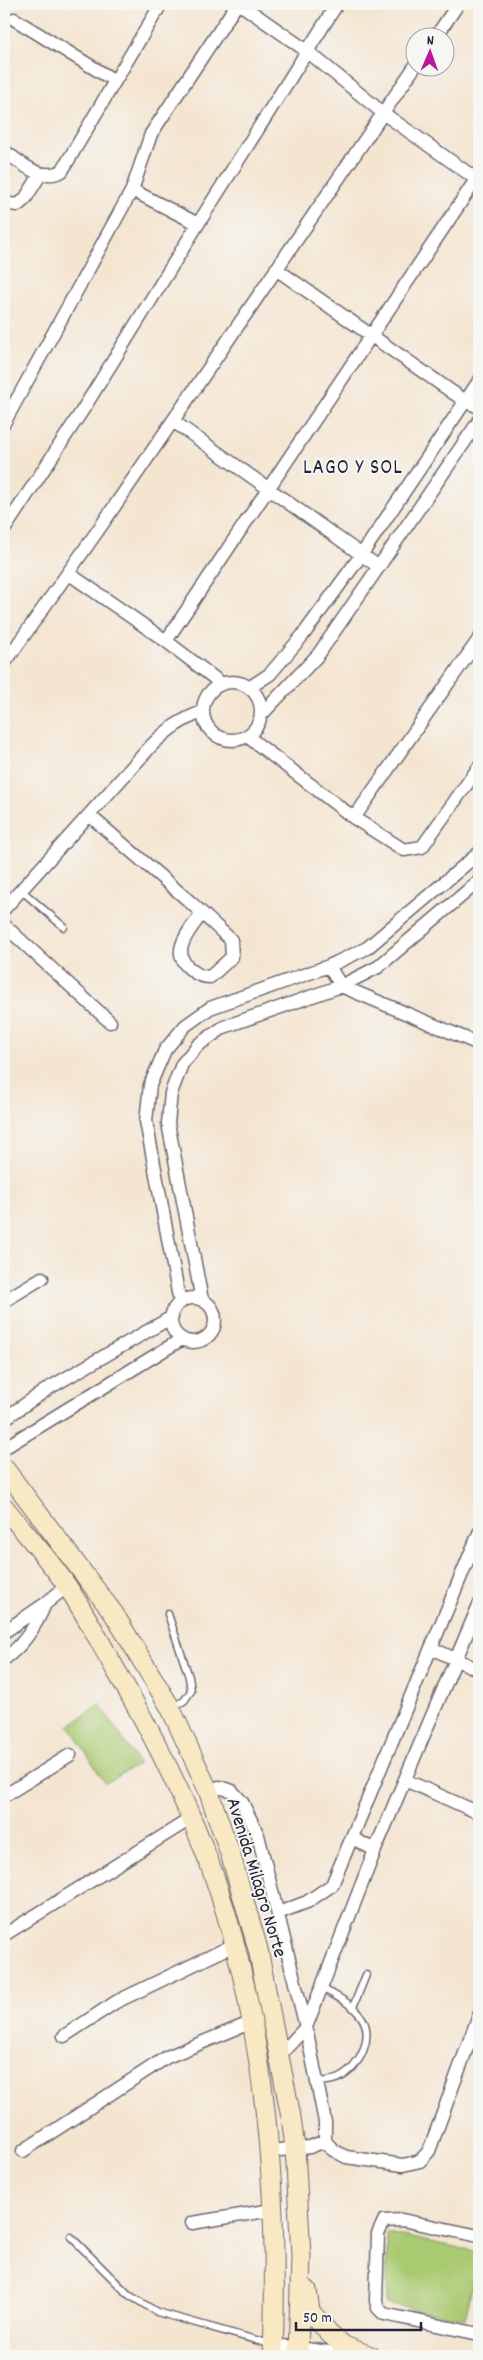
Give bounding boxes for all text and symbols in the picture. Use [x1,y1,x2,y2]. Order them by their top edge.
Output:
north arrow [406,28,456,78]
text: N [427,31,434,51]
district label: LAGO Y SOL [303,454,403,484]
street label: Avenida Milagro Norte [217,1794,293,1961]
scale bar [296,2300,420,2332]
text: 50 m [303,2308,332,2330]

